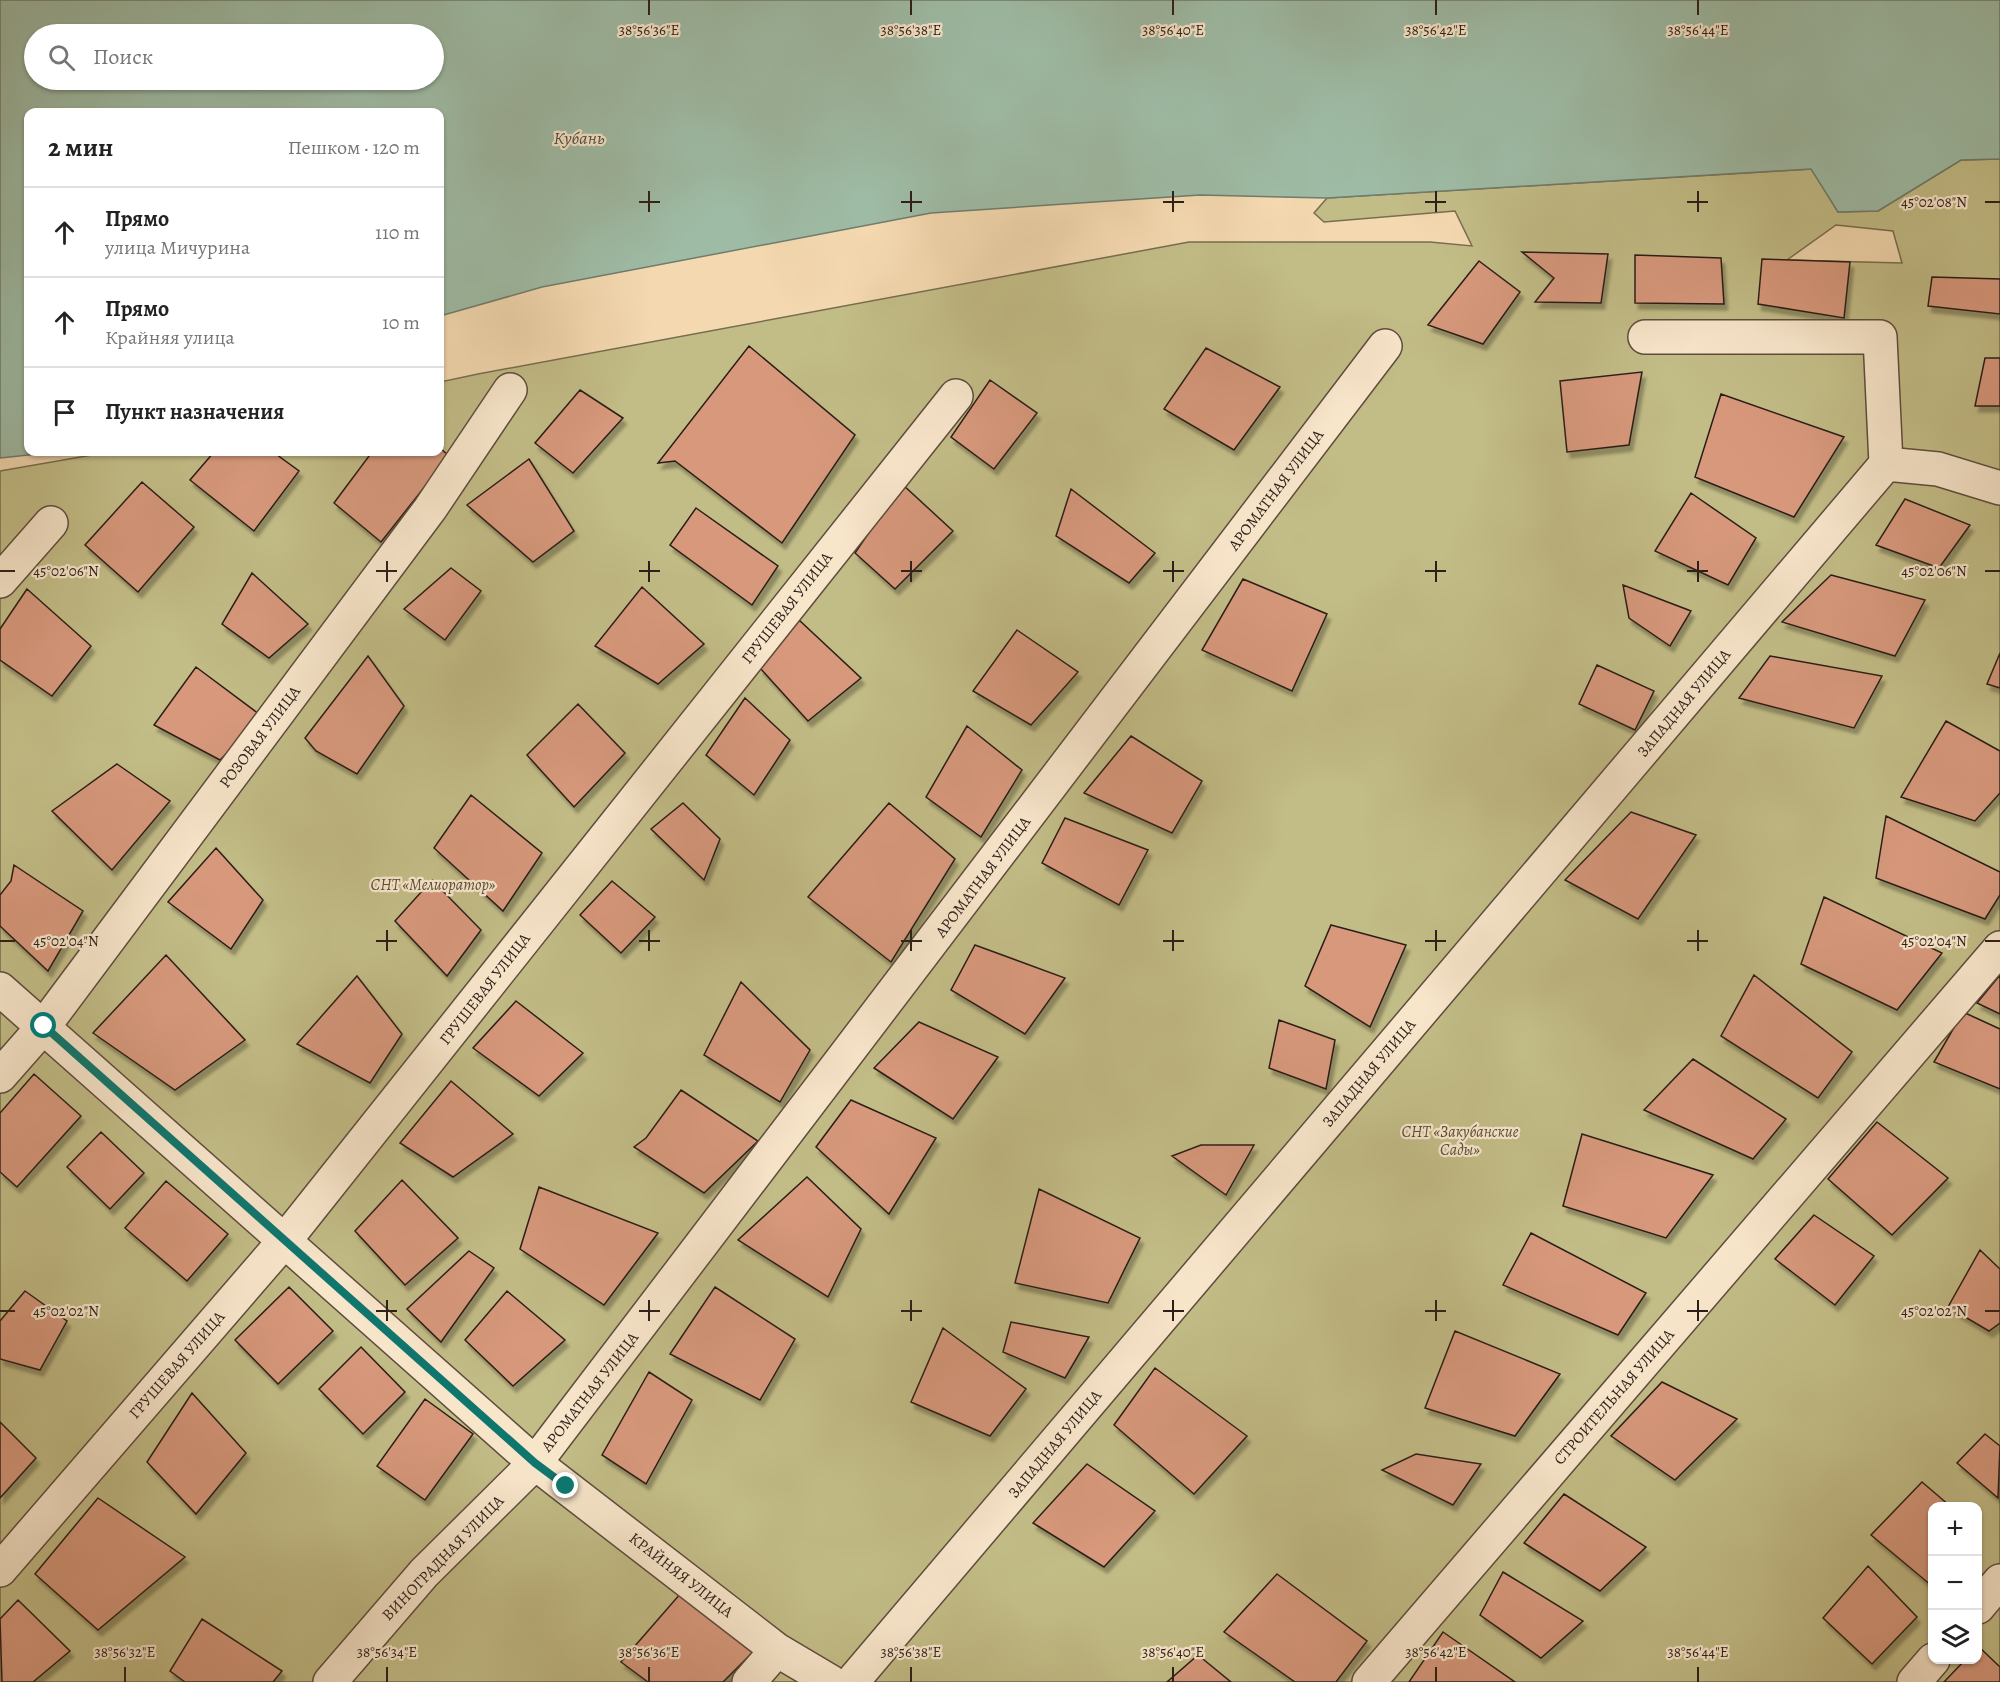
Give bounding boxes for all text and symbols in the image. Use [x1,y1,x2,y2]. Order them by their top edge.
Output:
text: 38°56'36"E [619,20,679,40]
text: 38°56'38"E [881,20,941,40]
text: 38°56'40"E [1142,20,1204,40]
text: 38°56'42"E [1405,20,1467,40]
text: 38°56'44"E [1668,20,1729,40]
search box [24,24,444,90]
icon: search [45,41,78,74]
text: Поиск [93,42,153,72]
water label: Кубань [554,126,605,150]
text: 2 мин [48,130,113,165]
text: Пешком · 120 m [288,134,420,161]
text: 45°02'08"N [1901,192,1967,212]
text: Прямо [105,204,169,234]
icon: ahead [48,216,81,249]
text: 110 m [375,219,420,246]
text: улица Мичурина [105,234,250,261]
text: Прямо [105,294,169,324]
icon: ahead [48,306,81,339]
text: 10 m [382,309,420,336]
text: Крайняя улица [105,324,235,351]
icon: arrive [48,396,81,429]
text: Пункт назначения [105,397,284,427]
street label: АРОМАТНАЯ УЛИЦА [1223,424,1329,556]
street label: ГРУШЕВАЯ УЛИЦА [736,547,838,668]
text: 45°02'06"N [33,561,99,581]
text: 45°02'06"N [1901,561,1967,581]
street label: ЗАПАДНАЯ УЛИЦА [1632,644,1736,762]
street label: РОЗОВАЯ УЛИЦА [214,681,306,793]
street label: АРОМАТНАЯ УЛИЦА [930,811,1036,943]
park label: СНТ «Мелиоратор» [371,874,496,896]
street label: ГРУШЕВАЯ УЛИЦА [434,928,536,1049]
text: 45°02'04"N [33,931,99,951]
text: 45°02'04"N [1901,931,1967,951]
route start [30,1012,56,1038]
street label: ЗАПАДНАЯ УЛИЦА [1317,1014,1421,1132]
park label: СНТ «Закубанские Сады» [1402,1121,1519,1161]
text: 45°02'02"N [33,1301,99,1321]
text: 45°02'02"N [1901,1301,1967,1321]
street label: ГРУШЕВАЯ УЛИЦА [124,1306,230,1424]
street label: СТРОИТЕЛЬНАЯ УЛИЦА [1549,1324,1680,1470]
street label: АРОМАТНАЯ УЛИЦА [536,1327,644,1457]
street label: ЗАПАДНАЯ УЛИЦА [1003,1385,1107,1503]
route end [552,1472,578,1498]
street label: ВИНОГРАДНАЯ УЛИЦА [377,1490,509,1626]
map controls [1928,1502,1982,1664]
button: + [1928,1502,1982,1556]
street label: КРАЙНЯЯ УЛИЦА [624,1527,738,1623]
button: − [1928,1556,1982,1610]
button: layers [1928,1610,1982,1664]
text: 38°56'32"E [95,1642,155,1662]
text: 38°56'34"E [357,1642,417,1662]
text: 38°56'36"E [619,1642,679,1662]
text: 38°56'38"E [881,1642,941,1662]
text: 38°56'40"E [1142,1642,1204,1662]
text: 38°56'42"E [1405,1642,1467,1662]
text: 38°56'44"E [1668,1642,1729,1662]

